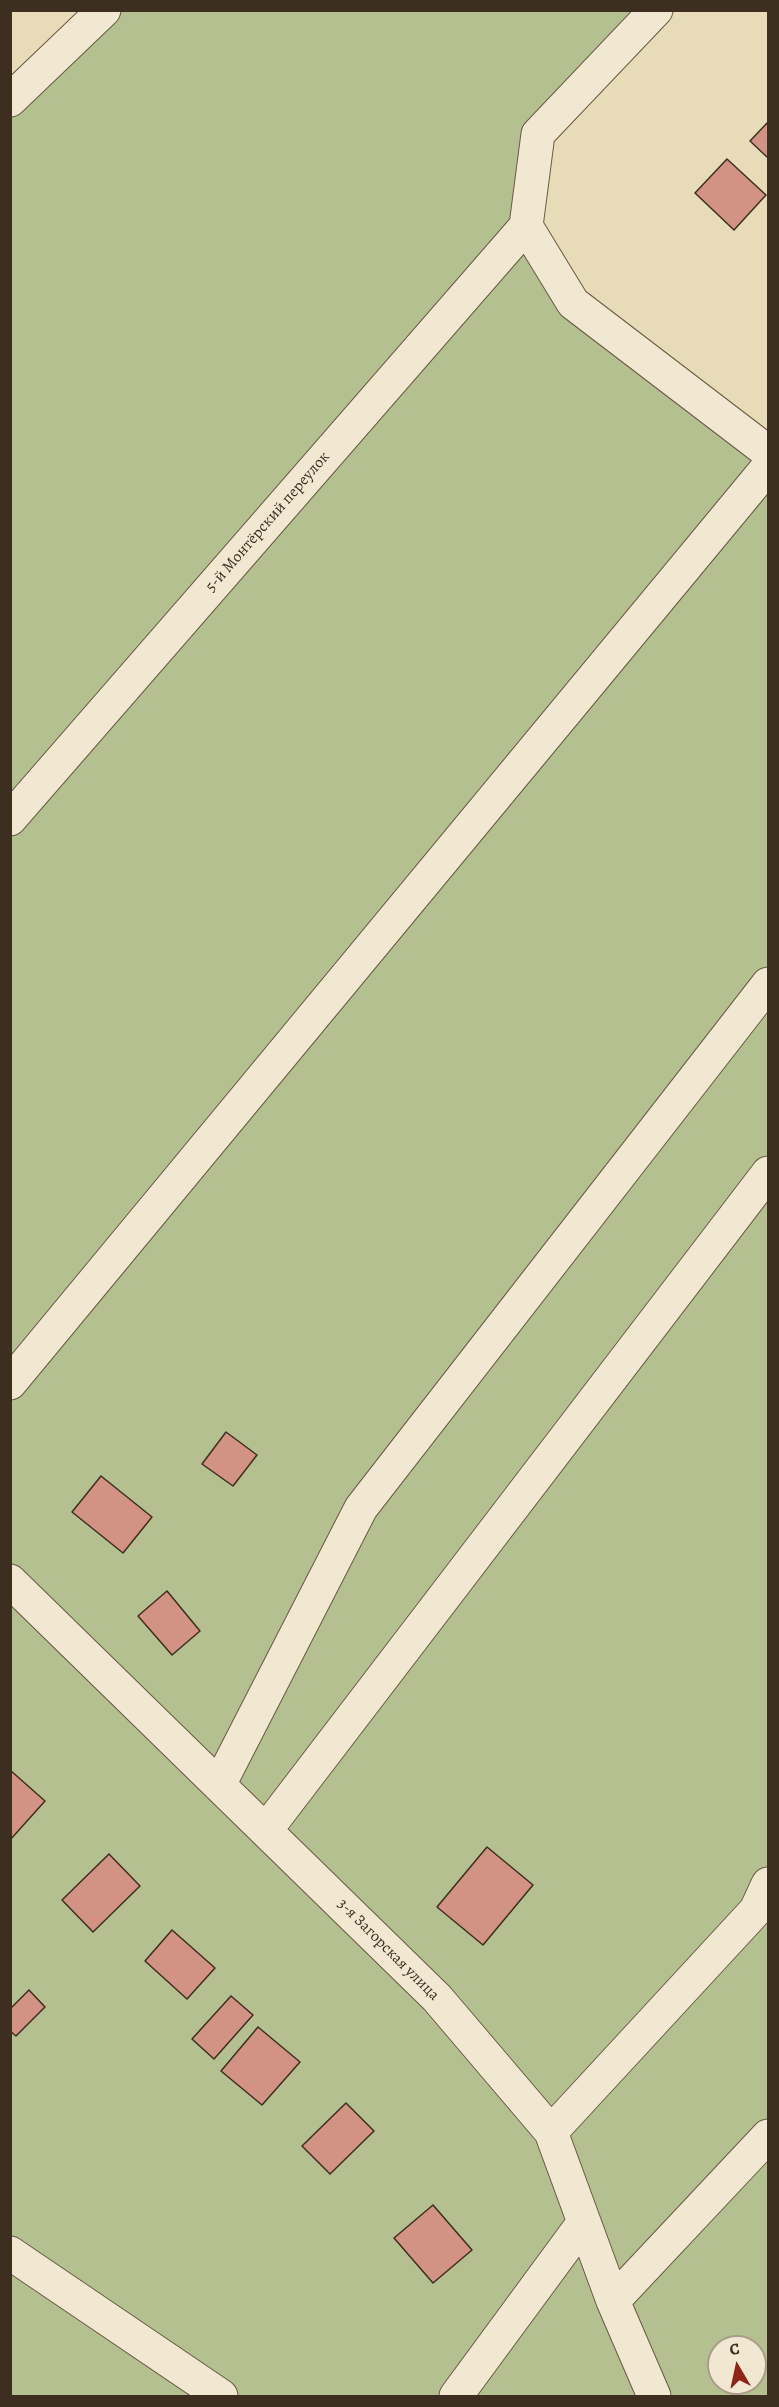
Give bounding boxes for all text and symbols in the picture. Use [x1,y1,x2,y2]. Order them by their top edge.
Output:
street label: 5-й Монтёрский переулок [202,448,334,596]
street label: 3-я Загорская улица [333,1895,443,2005]
north arrow [707,2335,767,2395]
text: С [728,2338,741,2361]

